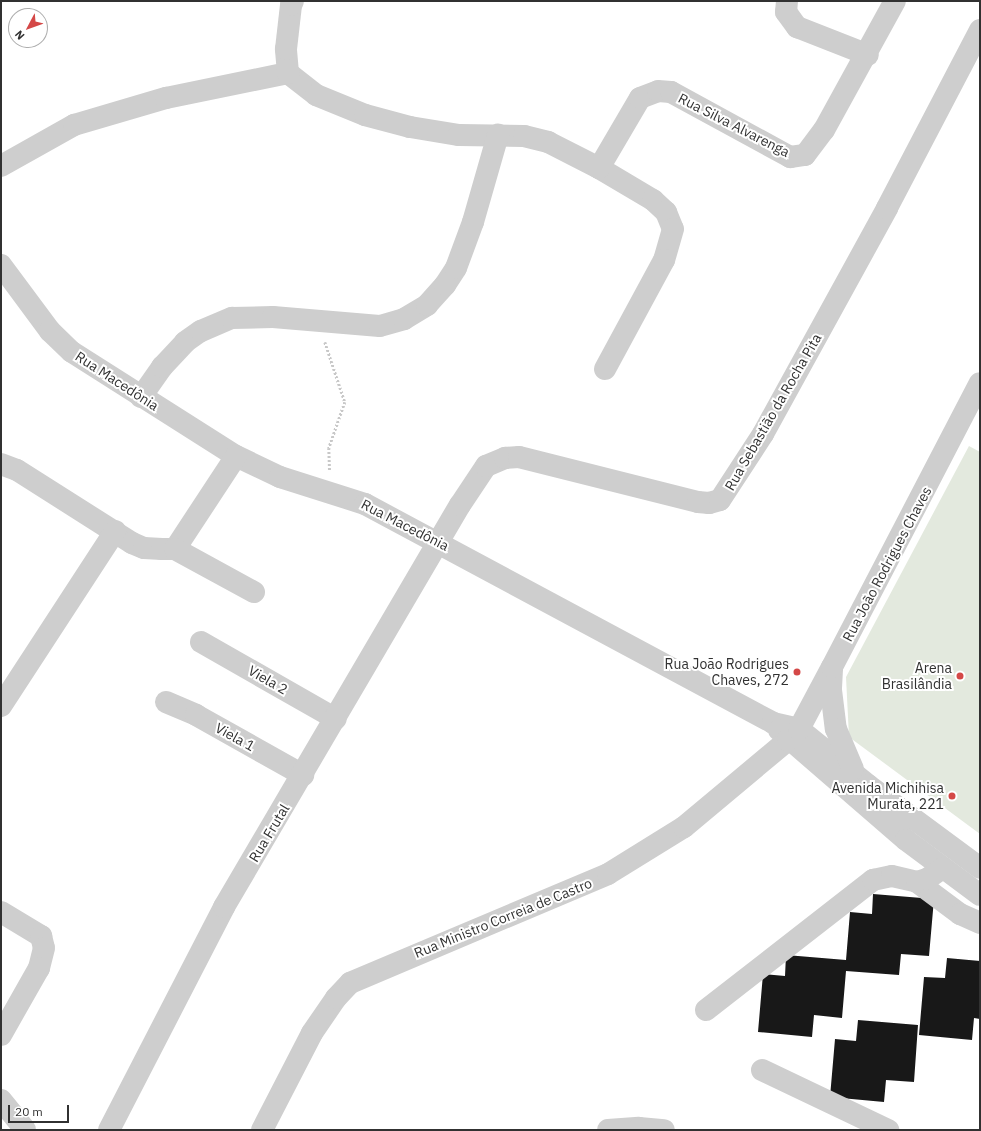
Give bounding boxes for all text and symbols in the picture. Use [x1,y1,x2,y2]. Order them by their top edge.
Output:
north arrow [8,8,48,48]
text: N [12,28,28,43]
street label: Rua Silva Alvarenga [675,90,793,160]
street label: Rua Sebastião da Rocha Pita [721,331,825,493]
street label: Rua Macedônia [72,348,162,414]
street label: Rua João Rodrigues Chaves [839,484,935,644]
street label: Rua Macedônia [358,496,452,554]
place label: Rua João Rodrigues Chaves, 272 [665,656,789,688]
place label: Arena Brasilândia [882,660,952,692]
street label: Viela 2 [245,662,291,698]
marker: Rua João Rodrigues Chaves, 272 [792,667,802,677]
marker: Arena Brasilândia [955,671,965,681]
street label: Viela 1 [212,719,258,755]
place label: Avenida Michihisa Murata, 221 [831,780,944,812]
marker: Avenida Michihisa Murata, 221 [947,791,957,801]
street label: Rua Frutal [245,801,293,865]
street label: Rua Ministro Correia de Castro [412,875,594,961]
scale bar [10,1097,71,1123]
text: 20 m [15,1104,43,1119]

